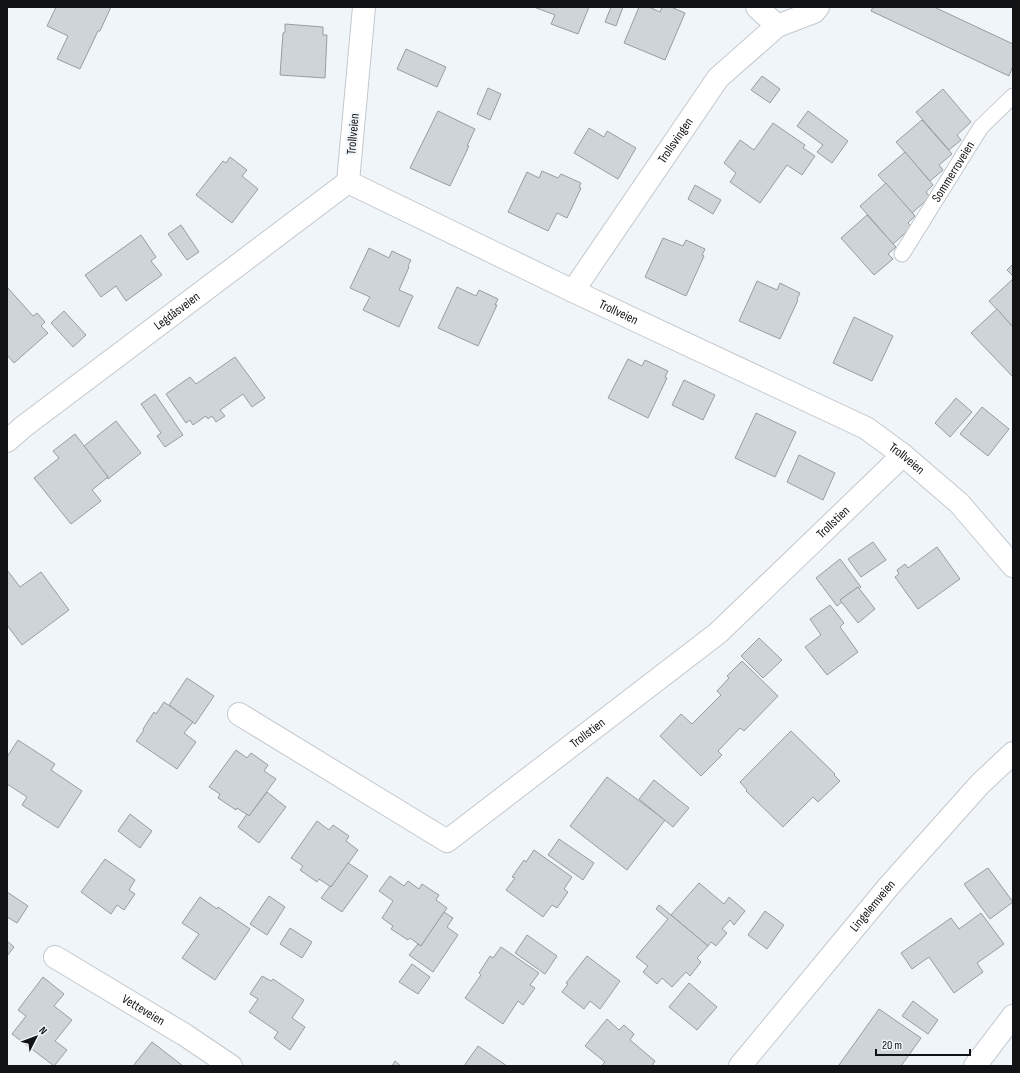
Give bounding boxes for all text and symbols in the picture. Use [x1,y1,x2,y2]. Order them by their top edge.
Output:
street label: Trollveien [343,113,363,155]
street label: Trollsvingen [654,115,697,166]
street label: Sommerroveien [928,138,978,205]
street label: Legdåsveien [151,288,203,333]
street label: Trollveien [596,296,641,328]
street label: Trollveien [886,439,928,478]
street label: Trollstien [813,503,853,542]
street label: Trollstien [567,715,608,752]
street label: Lingelemveien [847,876,899,935]
street label: Vetteveien [119,991,168,1029]
north arrow [16,1017,56,1057]
text: N [36,1024,50,1037]
scale bar [876,1031,970,1057]
text: 20 m [882,1038,902,1053]

